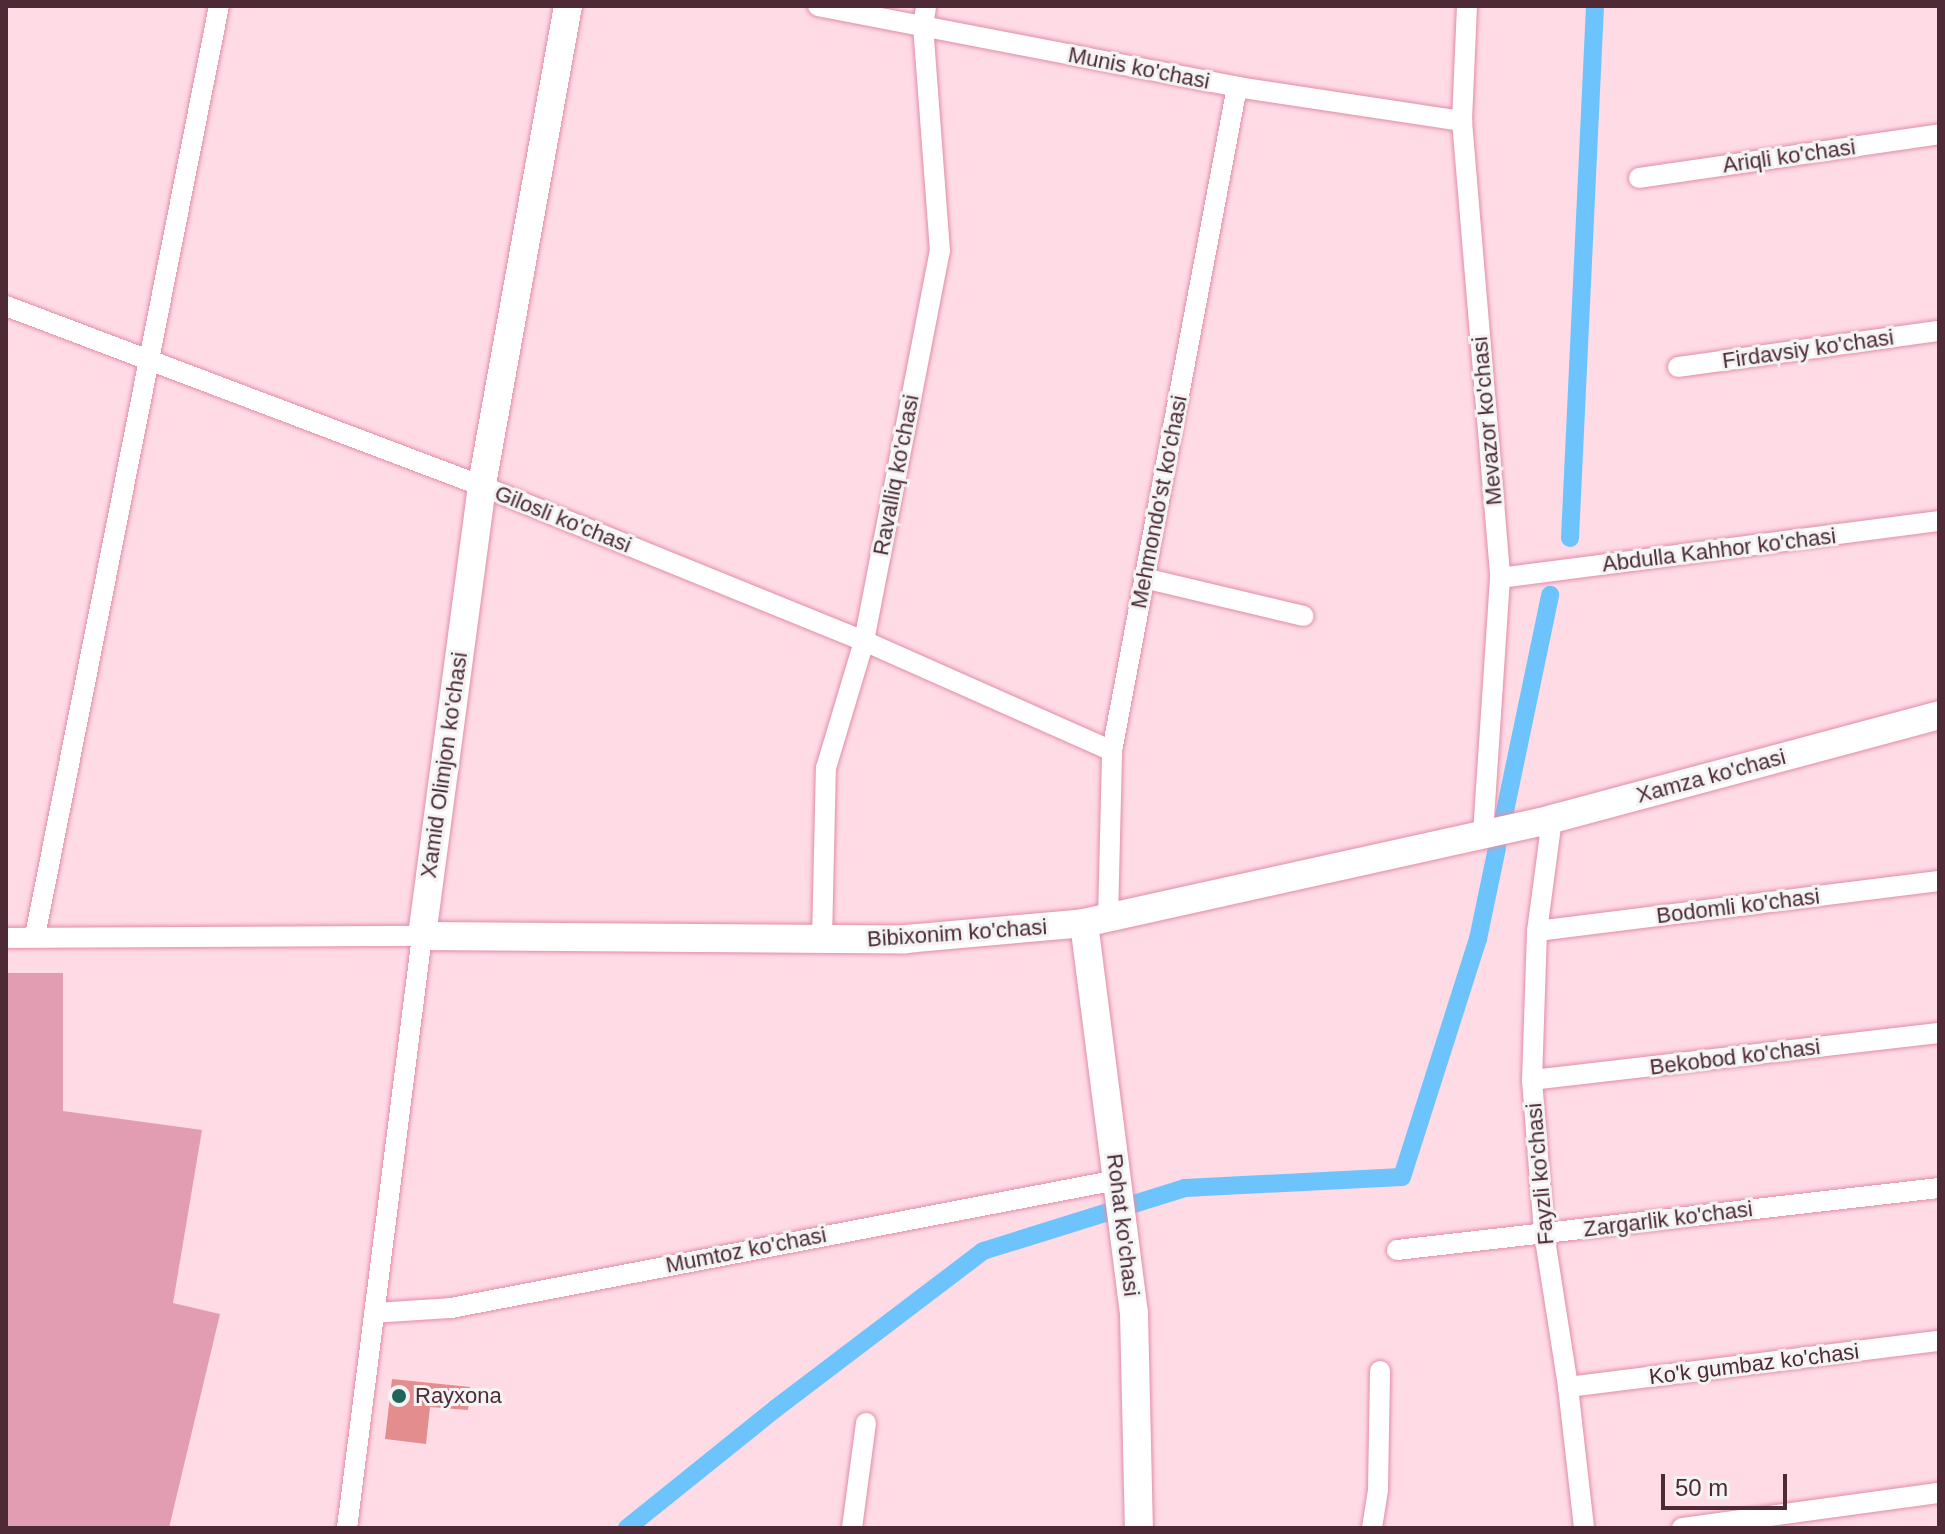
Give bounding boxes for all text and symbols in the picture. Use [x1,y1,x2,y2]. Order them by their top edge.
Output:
street label: Munis ko'chasi [1066,41,1212,95]
street label: Ariqli ko'chasi [1721,134,1857,178]
street label: Firdavsiy ko'chasi [1721,324,1895,374]
street label: Mevazor ko'chasi [1466,336,1508,506]
street label: Ravalliq ko'chasi [867,392,925,558]
street label: Mehmondo'st ko'chasi [1125,393,1193,611]
street label: Gilosli ko'chasi [491,480,635,558]
street label: Abdulla Kahhor ko'chasi [1601,523,1837,577]
street label: Xamid Olimjon ko'chasi [415,650,473,880]
street label: Xamza ko'chasi [1634,743,1788,809]
street label: Bodomli ko'chasi [1655,883,1821,929]
street label: Bibixonim ko'chasi [866,914,1048,952]
street label: Bekobod ko'chasi [1648,1033,1822,1081]
street label: Fayzli ko'chasi [1521,1102,1559,1246]
street label: Rohat ko'chasi [1101,1152,1145,1298]
street label: Zargarlik ko'chasi [1582,1196,1754,1242]
street label: Mumtoz ko'chasi [663,1221,829,1279]
street label: Ko'k gumbaz ko'chasi [1647,1338,1861,1390]
place label: Rayxona [415,1383,502,1409]
marker: Rayxona [390,1387,408,1405]
scale bar [1665,1458,1791,1508]
text: 50 m [1675,1474,1728,1501]

